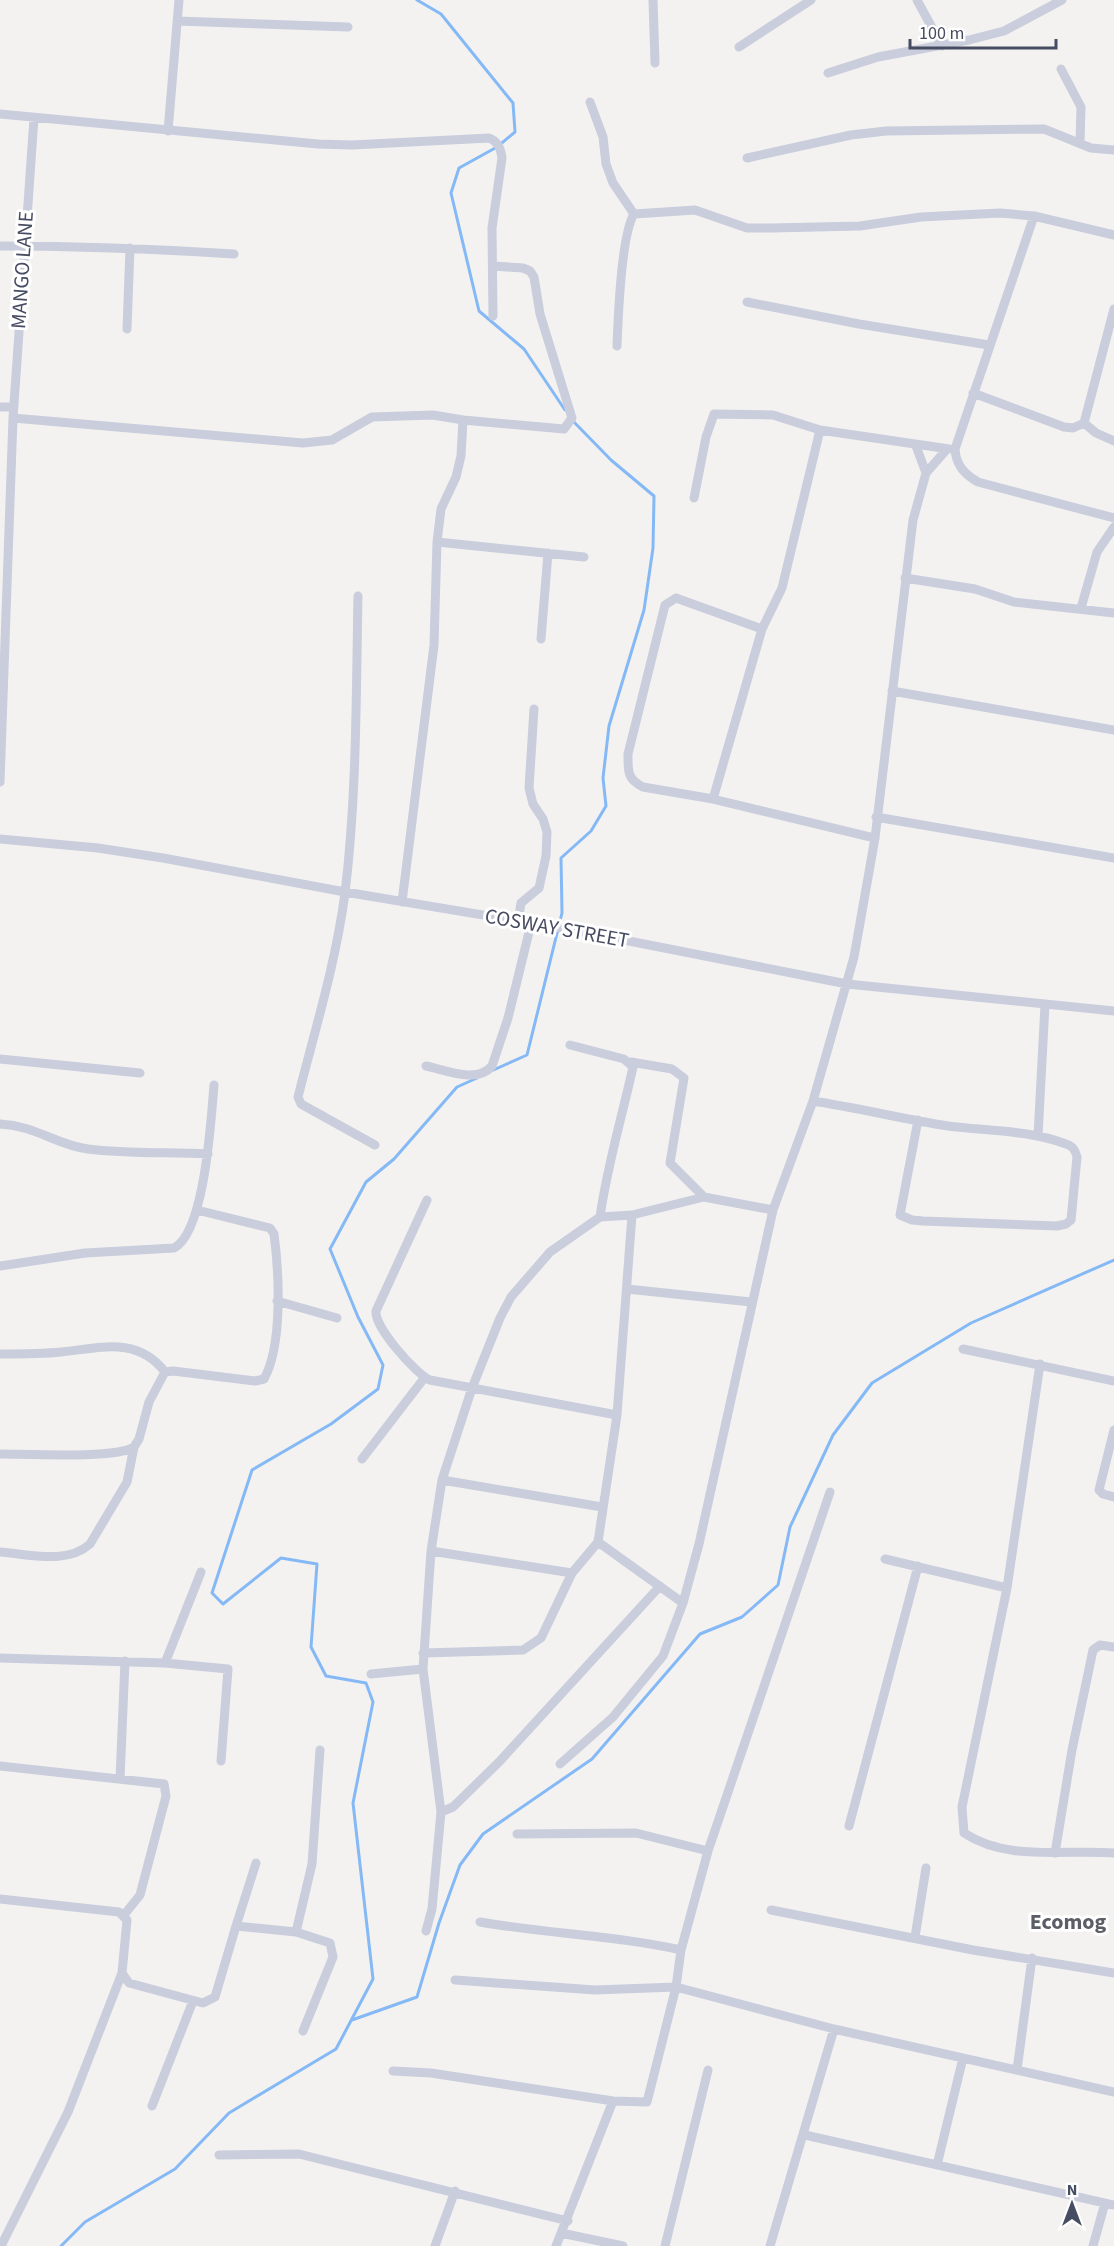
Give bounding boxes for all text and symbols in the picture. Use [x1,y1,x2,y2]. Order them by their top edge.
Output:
scale bar [910,12,1056,50]
text: 100 m [919,21,964,46]
street label: MANGO LANE [3,210,41,330]
street label: COSWAY STREET [483,901,631,955]
district label: Ecomog [1030,1906,1107,1938]
north arrow [1042,2174,1102,2234]
text: N [1067,2179,1077,2201]

